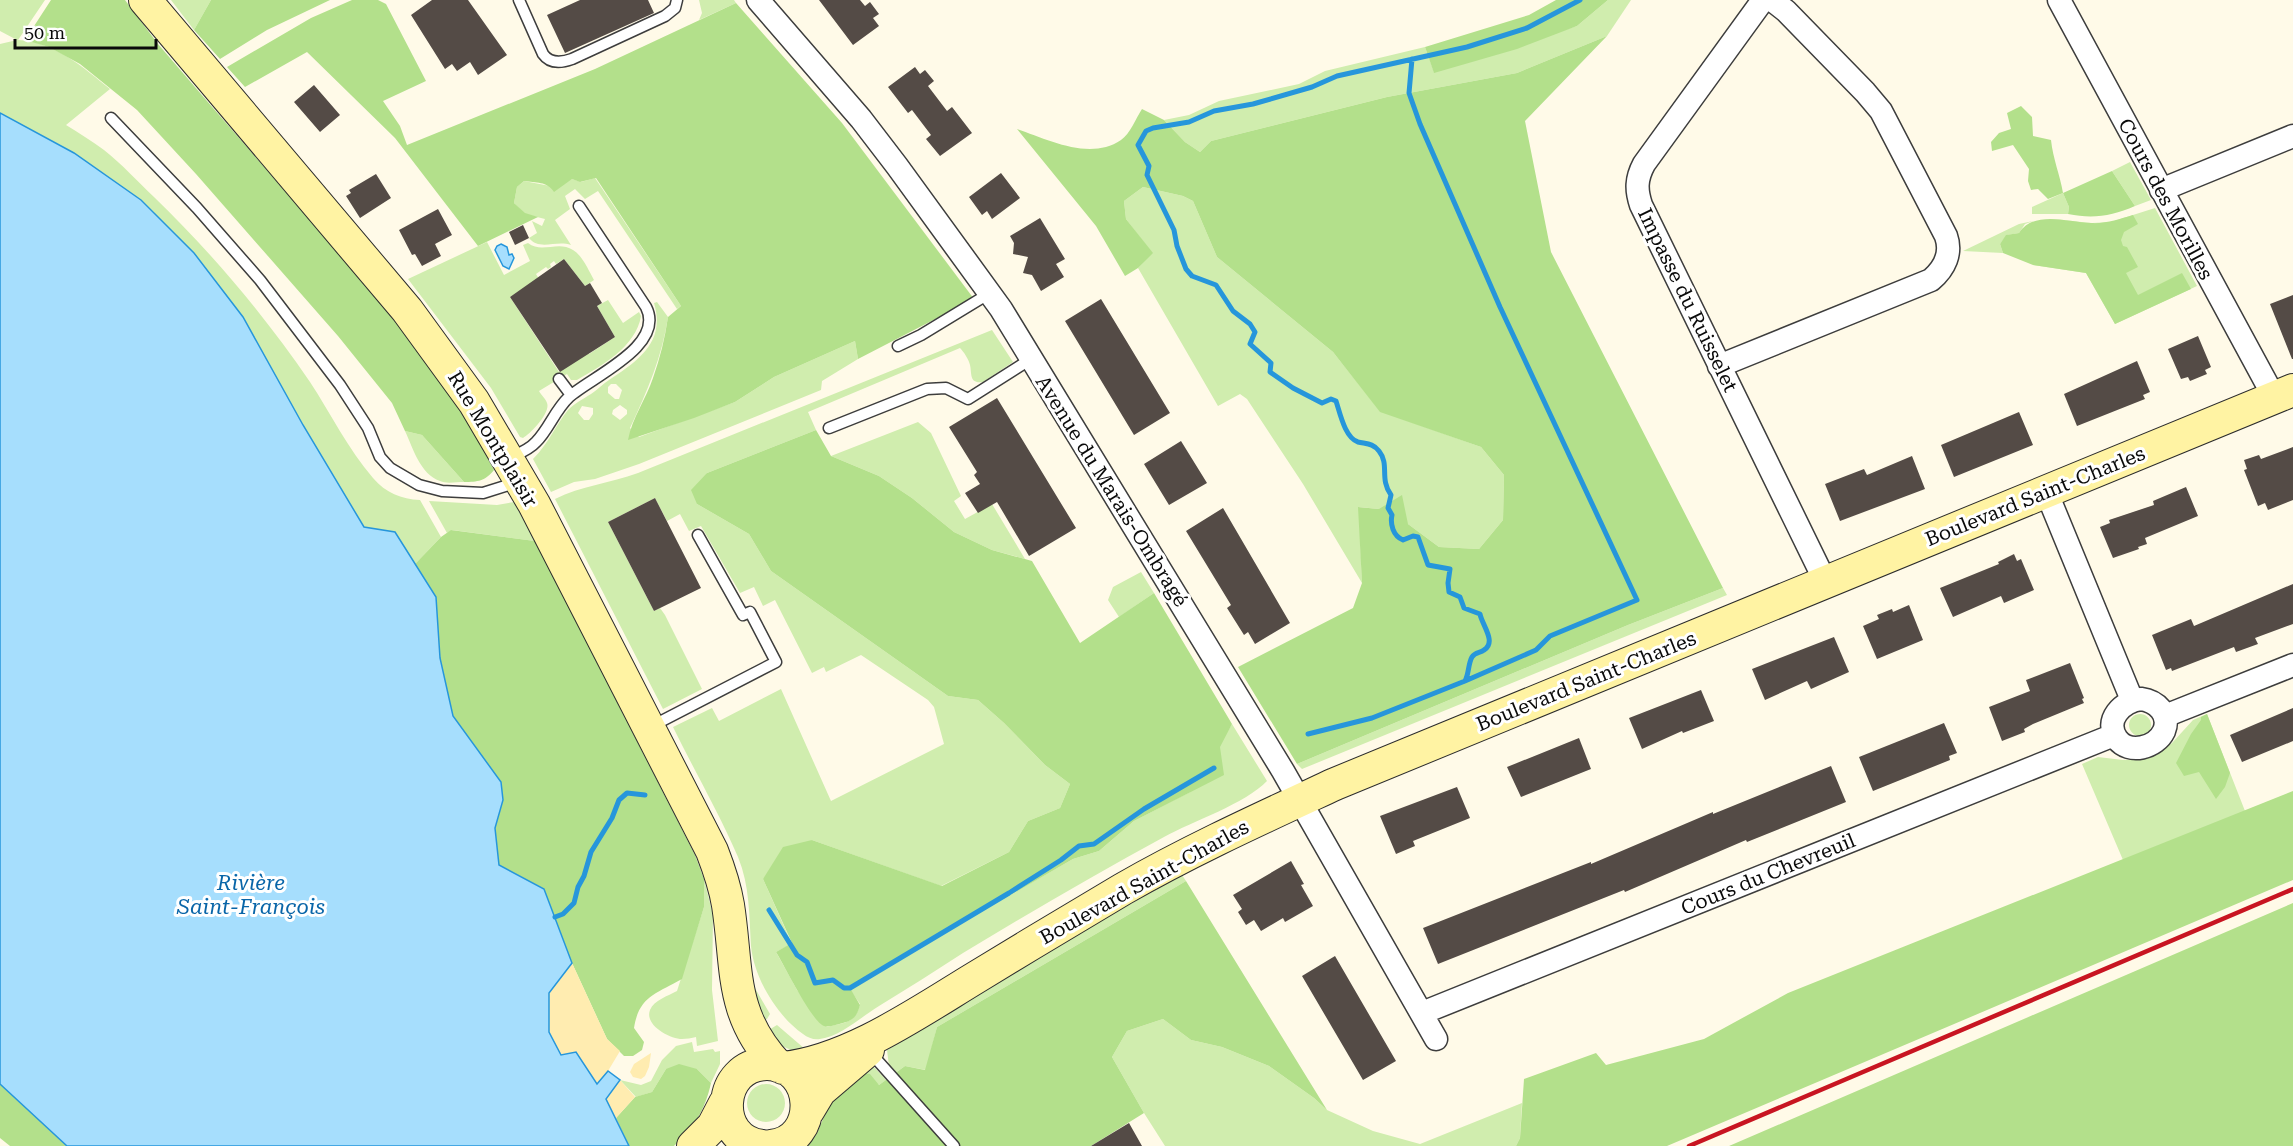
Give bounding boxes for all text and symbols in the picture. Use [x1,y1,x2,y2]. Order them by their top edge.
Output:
scale bar [15,12,156,50]
text: 50 m [24,22,65,43]
street label: Cours des Morilles [2113,114,2219,284]
street label: Impasse du Ruisselet [1633,204,1743,396]
street label: Rue Montplaisir [443,367,543,511]
street label: Avenue du Marais-Ombragé [1031,371,1193,611]
street label: Boulevard Saint-Charles [1922,441,2148,551]
street label: Boulevard Saint-Charles [1473,626,1699,736]
street label: Boulevard Saint-Charles [1035,815,1253,949]
street label: Cours du Chevreuil [1677,828,1859,920]
water label: Rivière Saint-François [176,871,325,919]

